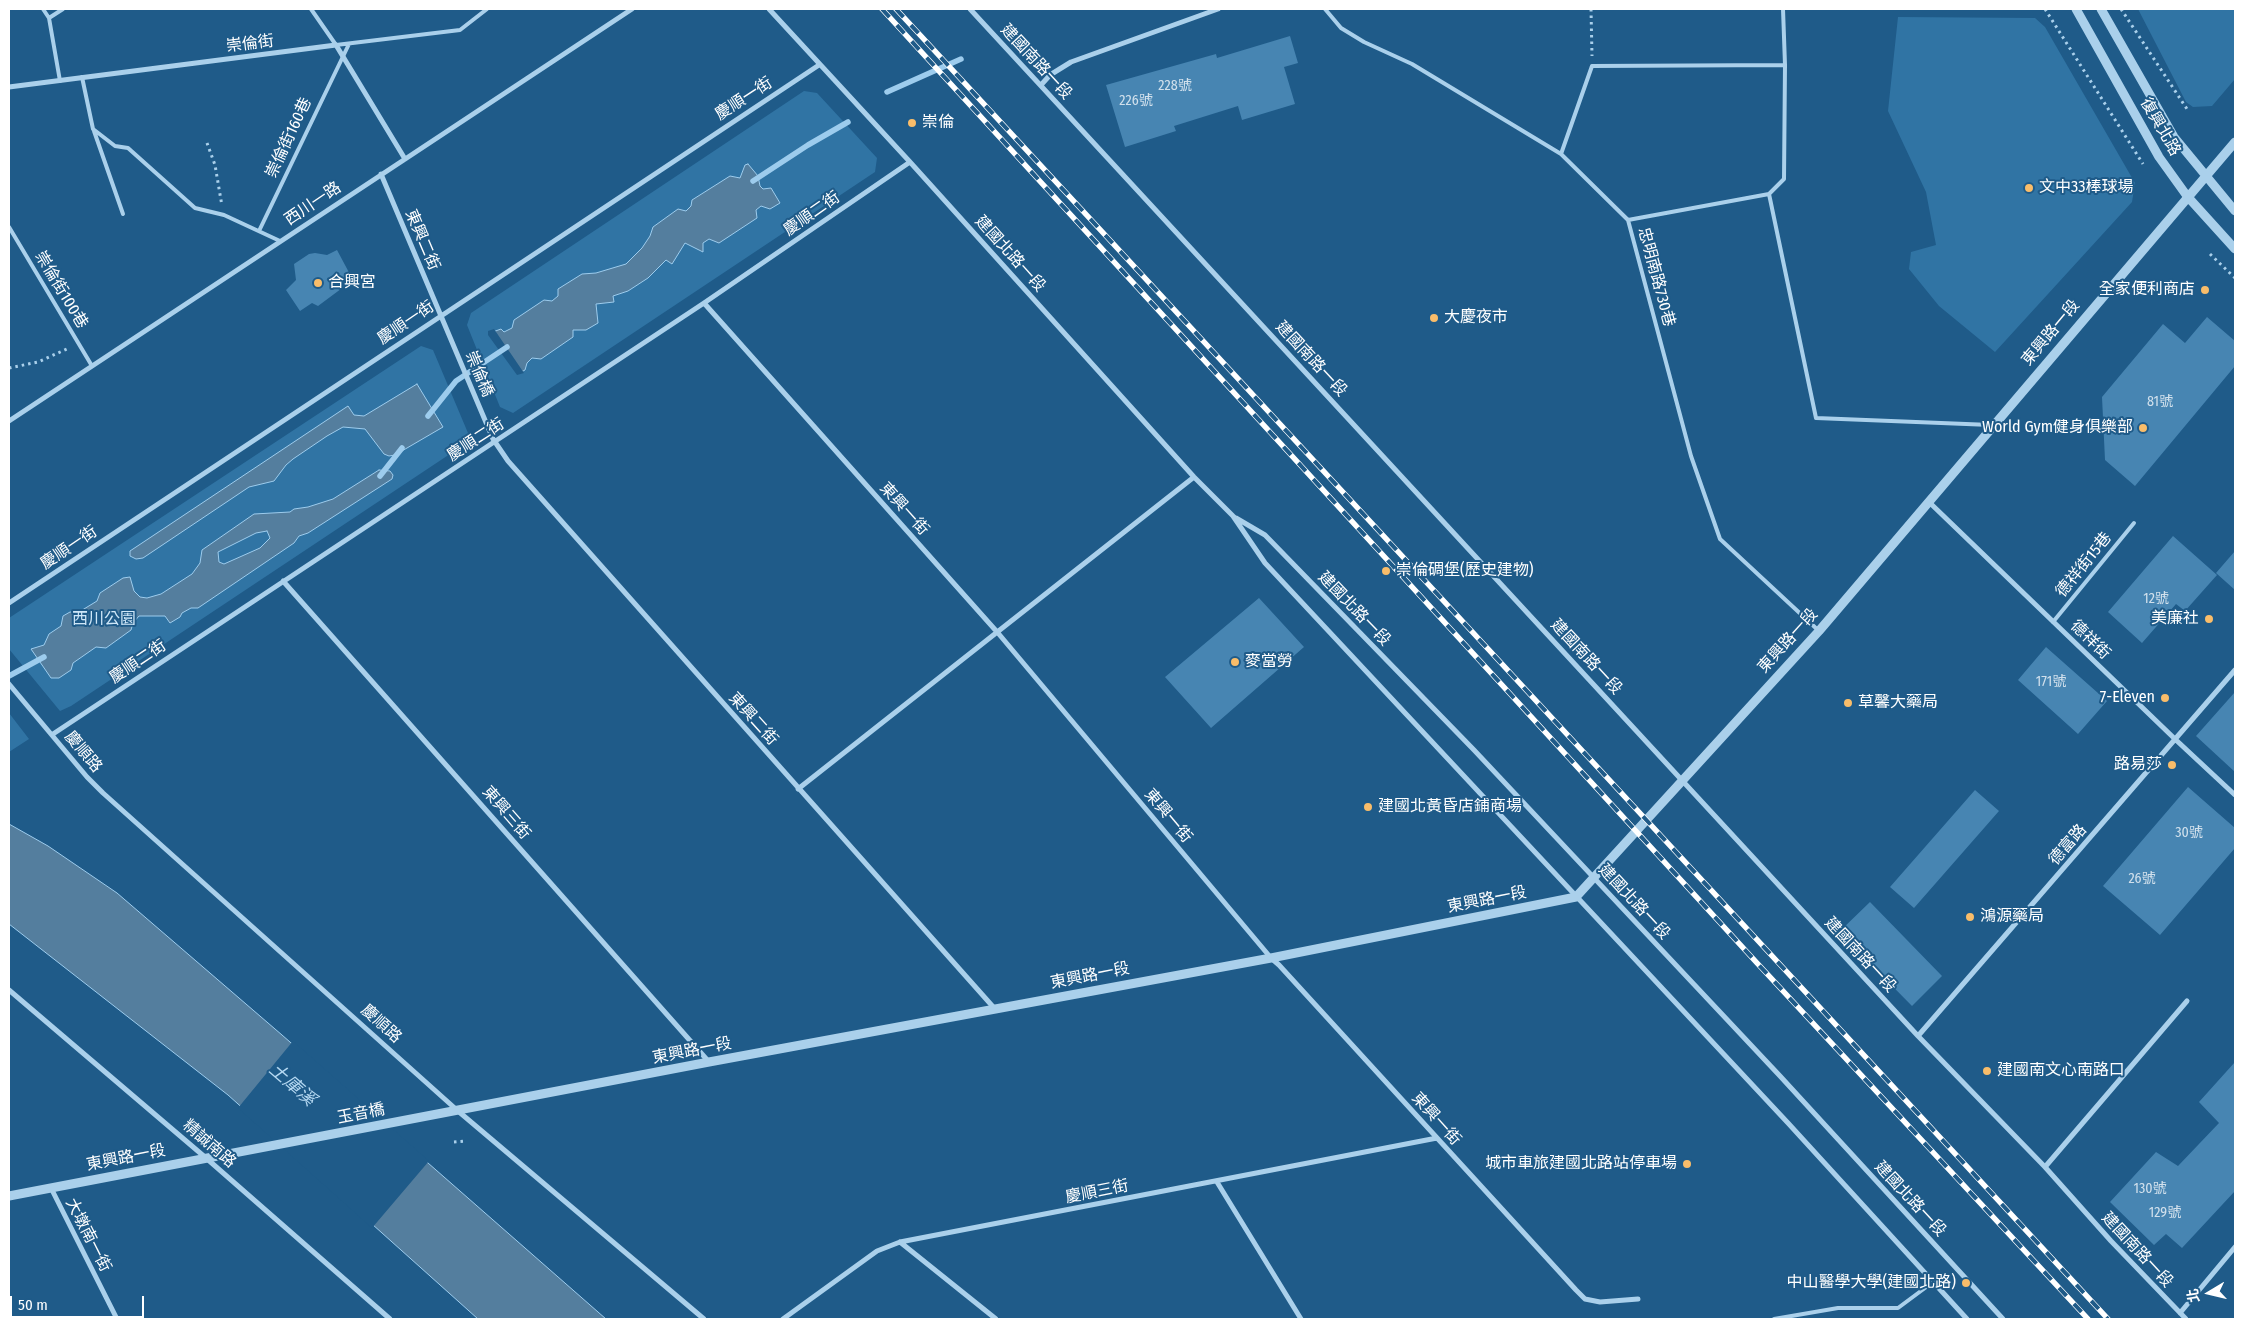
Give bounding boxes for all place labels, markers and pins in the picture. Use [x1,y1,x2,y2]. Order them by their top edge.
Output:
place label: 崇倫 [922,113,954,133]
marker: 崇倫 [906,117,918,129]
place label: 文中33棒球場 [2039,178,2133,198]
marker: 文中33棒球場 [2023,182,2035,194]
place label: 合興宮 [328,273,376,293]
marker: 合興宮 [312,277,324,289]
place label: 全家便利商店 [2099,280,2195,300]
marker: 全家便利商店 [2199,284,2211,296]
place label: 大慶夜市 [1444,308,1508,328]
marker: 大慶夜市 [1428,312,1440,324]
place label: World Gym健身俱樂部 [1982,418,2133,438]
marker: World Gym健身俱樂部 [2137,422,2149,434]
place label: 崇倫碉堡(歷史建物) [1396,561,1533,581]
marker: 崇倫碉堡(歷史建物) [1380,565,1392,577]
place label: 美廉社 [2151,609,2199,629]
marker: 美廉社 [2203,613,2215,625]
place label: 麥當勞 [1245,652,1293,672]
marker: 麥當勞 [1229,656,1241,668]
place label: 7-Eleven [2100,688,2155,708]
marker: 7-Eleven [2159,692,2171,704]
place label: 草馨大藥局 [1858,693,1938,713]
marker: 草馨大藥局 [1842,697,1854,709]
place label: 路易莎 [2114,755,2162,775]
marker: 路易莎 [2166,759,2178,771]
place label: 建國北黃昏店鋪商場 [1378,797,1522,817]
marker: 建國北黃昏店鋪商場 [1362,801,1374,813]
place label: 鴻源藥局 [1980,907,2044,927]
marker: 鴻源藥局 [1964,911,1976,923]
place label: 建國南文心南路口 [1997,1061,2125,1081]
marker: 建國南文心南路口 [1981,1065,1993,1077]
place label: 城市車旅建國北路站停車場 [1485,1154,1677,1174]
marker: 城市車旅建國北路站停車場 [1681,1158,1693,1170]
place label: 中山醫學大學(建國北路) [1787,1273,1956,1293]
marker: 中山醫學大學(建國北路) [1960,1277,1972,1289]

